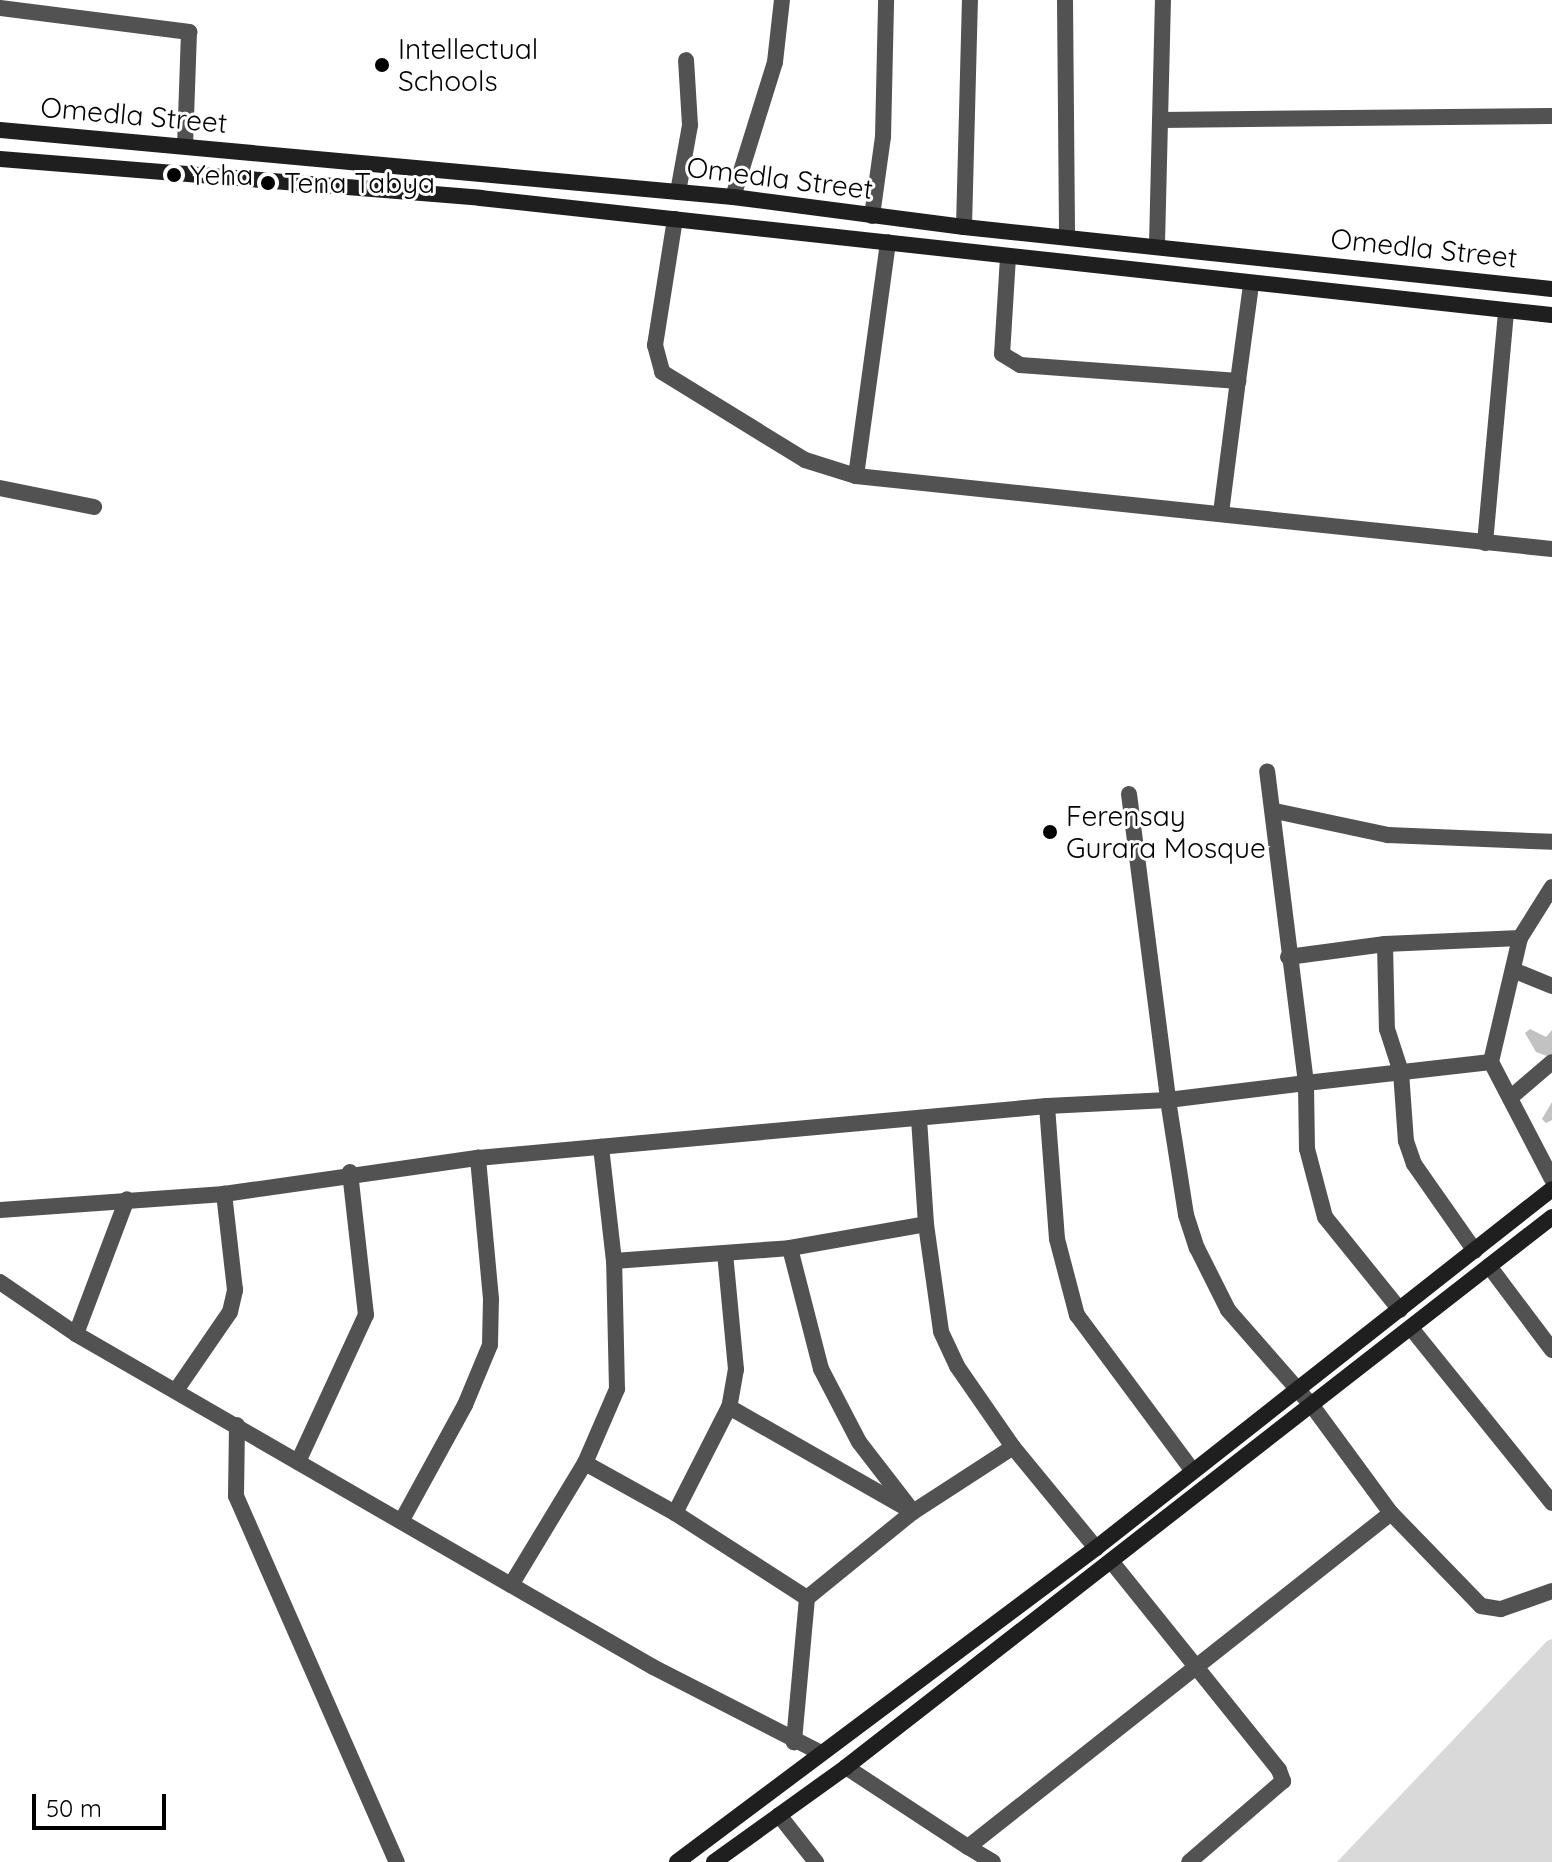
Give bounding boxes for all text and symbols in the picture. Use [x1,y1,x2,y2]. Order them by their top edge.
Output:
place label: Intellectual Schools [398,32,538,98]
marker: Intellectual Schools [373,56,391,74]
street label: Omedla Street [39,90,229,140]
street label: Omedla Street [685,150,875,206]
place label: Yeha [190,158,253,192]
marker: Yeha [165,166,183,184]
place label: Tena Tabya [284,166,435,200]
marker: Tena Tabya [259,174,277,192]
street label: Omedla Street [1329,222,1519,274]
place label: Ferensay Gurara Mosque [1066,799,1266,865]
marker: Ferensay Gurara Mosque [1041,823,1059,841]
scale bar [36,1778,170,1828]
text: 50 m [46,1793,102,1823]

